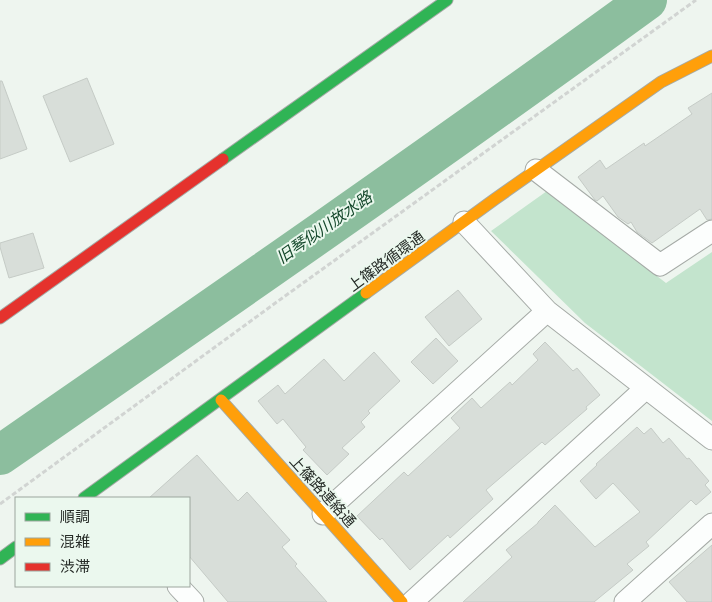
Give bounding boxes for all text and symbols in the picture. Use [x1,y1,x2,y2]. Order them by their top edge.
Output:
water label: 旧琴似川放水路 [272,186,377,267]
street label: 上篠路循環通 [344,227,428,295]
street label: 上篠路連絡通 [286,451,360,531]
legend [15,497,190,587]
text: 順調 [60,507,90,526]
text: 混雑 [60,532,90,551]
text: 渋滞 [60,557,90,576]

